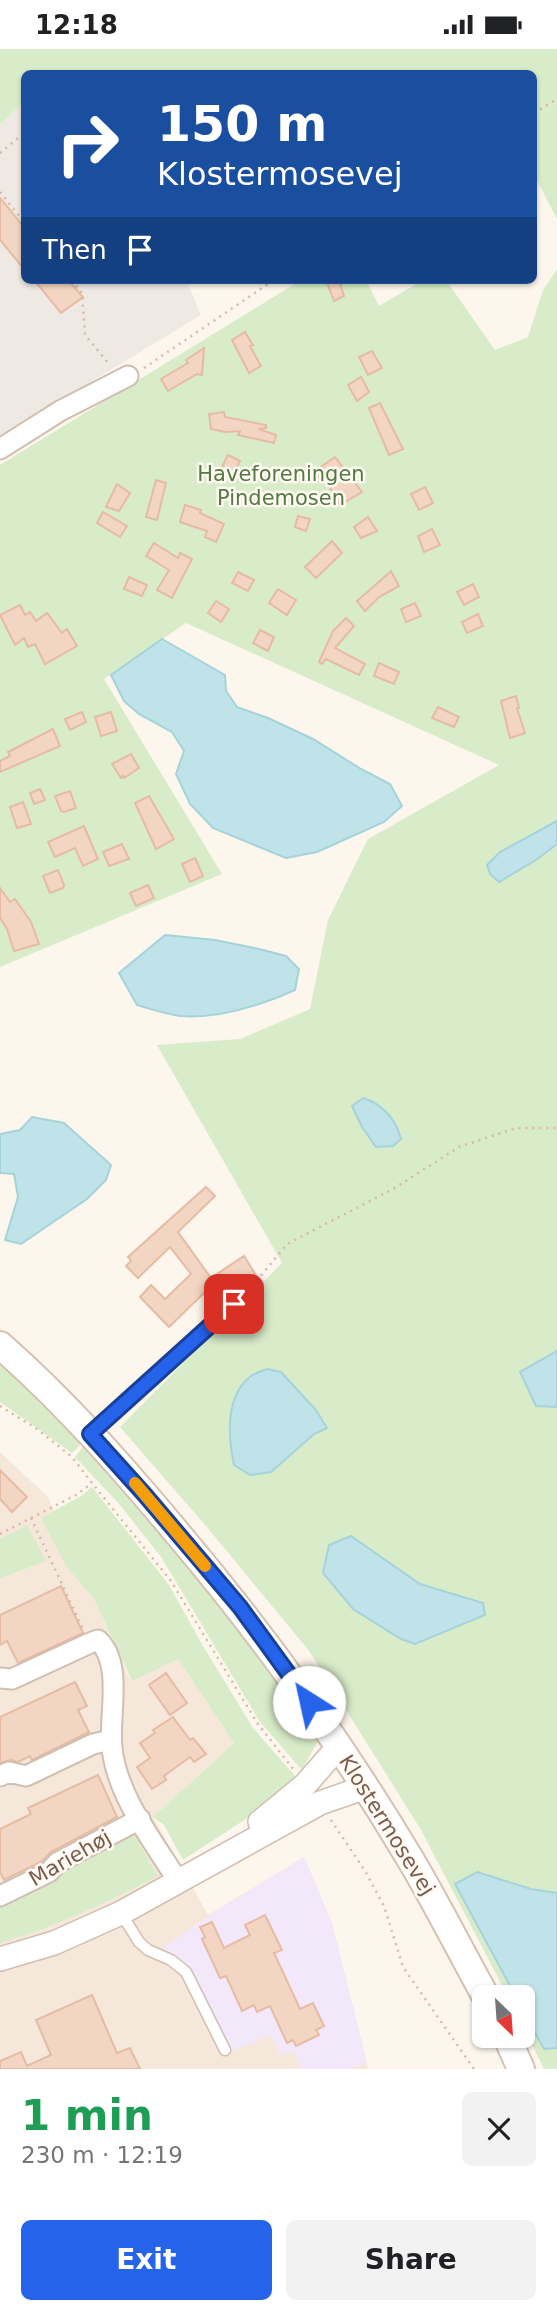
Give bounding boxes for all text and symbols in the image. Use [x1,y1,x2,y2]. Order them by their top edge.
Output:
text: 12:18 [35,10,118,40]
text: 150 m [157,96,327,153]
icon: right [42,98,133,189]
text: Klostermosevej [157,155,403,193]
icon: arrive [121,231,159,269]
text: Then [42,235,107,265]
park label: Haveforeningen Pindemosen [197,462,365,510]
pin [204,1274,264,1334]
icon: arrive [215,1285,253,1323]
position arrow [272,1665,346,1739]
street label: Klostermosevej [334,1750,440,1900]
street label: Mariehøj [25,1825,115,1891]
north arrow [472,1985,536,2047]
map controls [472,1985,535,2048]
text: 1 min [21,2091,153,2140]
button: close [462,2092,536,2166]
text: 230 m · 12:19 [21,2142,183,2168]
button: Exit [21,2220,272,2300]
button: Share [286,2220,536,2300]

